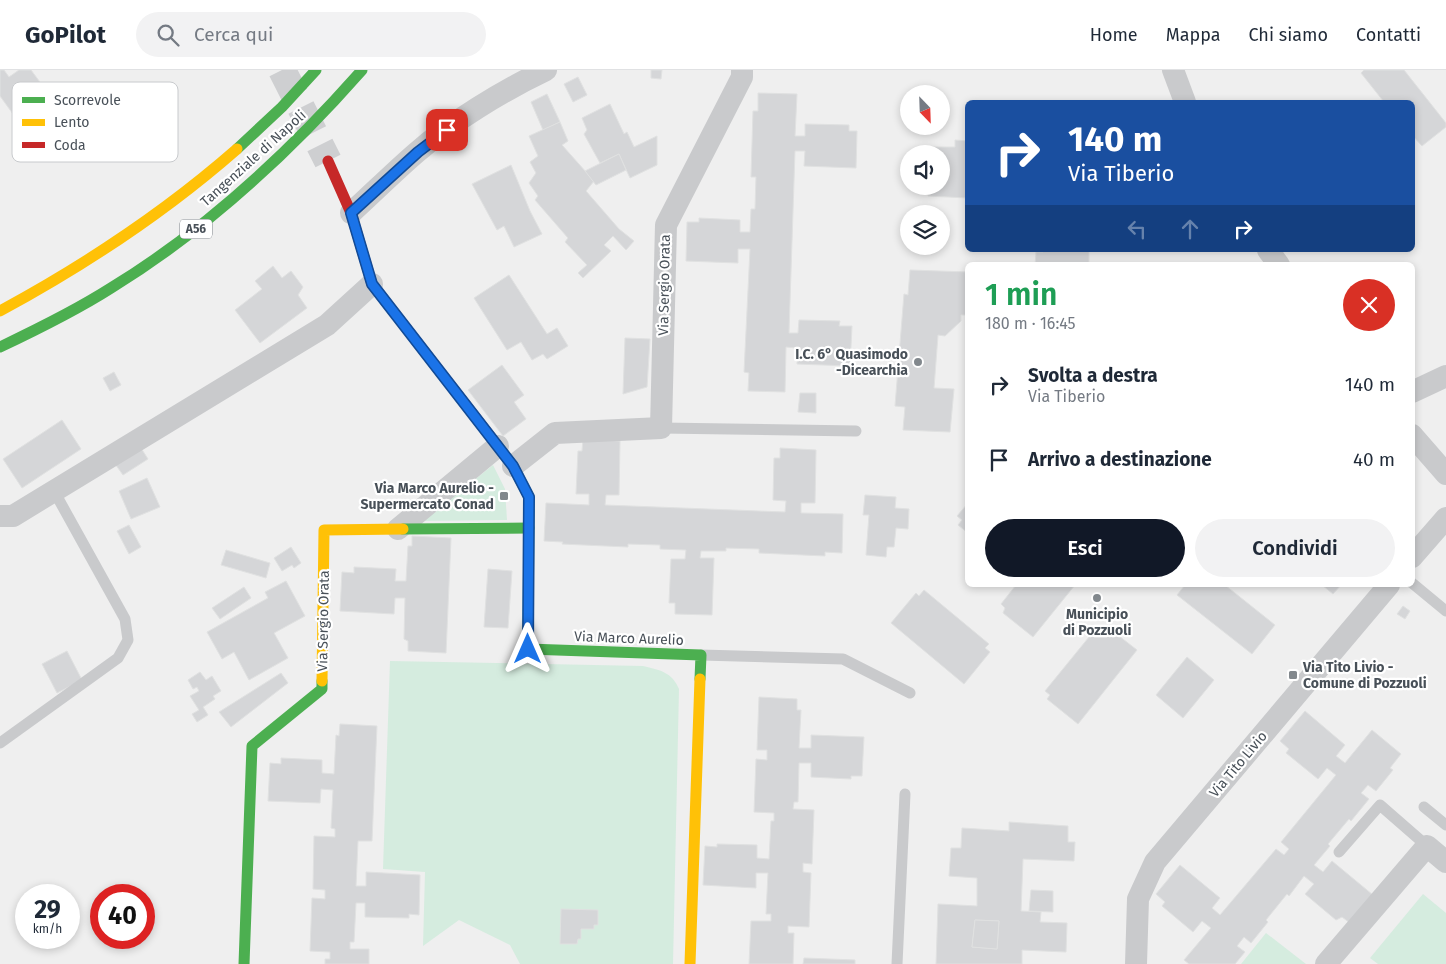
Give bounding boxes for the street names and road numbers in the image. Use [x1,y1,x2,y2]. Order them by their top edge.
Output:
street label: Tangenziale di Napoli [197,107,310,210]
road number: A56 [180,220,212,238]
street label: Via Sergio Orata [655,234,674,336]
street label: Via Sergio Orata [314,570,333,672]
street label: Via Marco Aurelio [574,628,684,649]
street label: Via Tito Livio [1206,728,1271,801]

